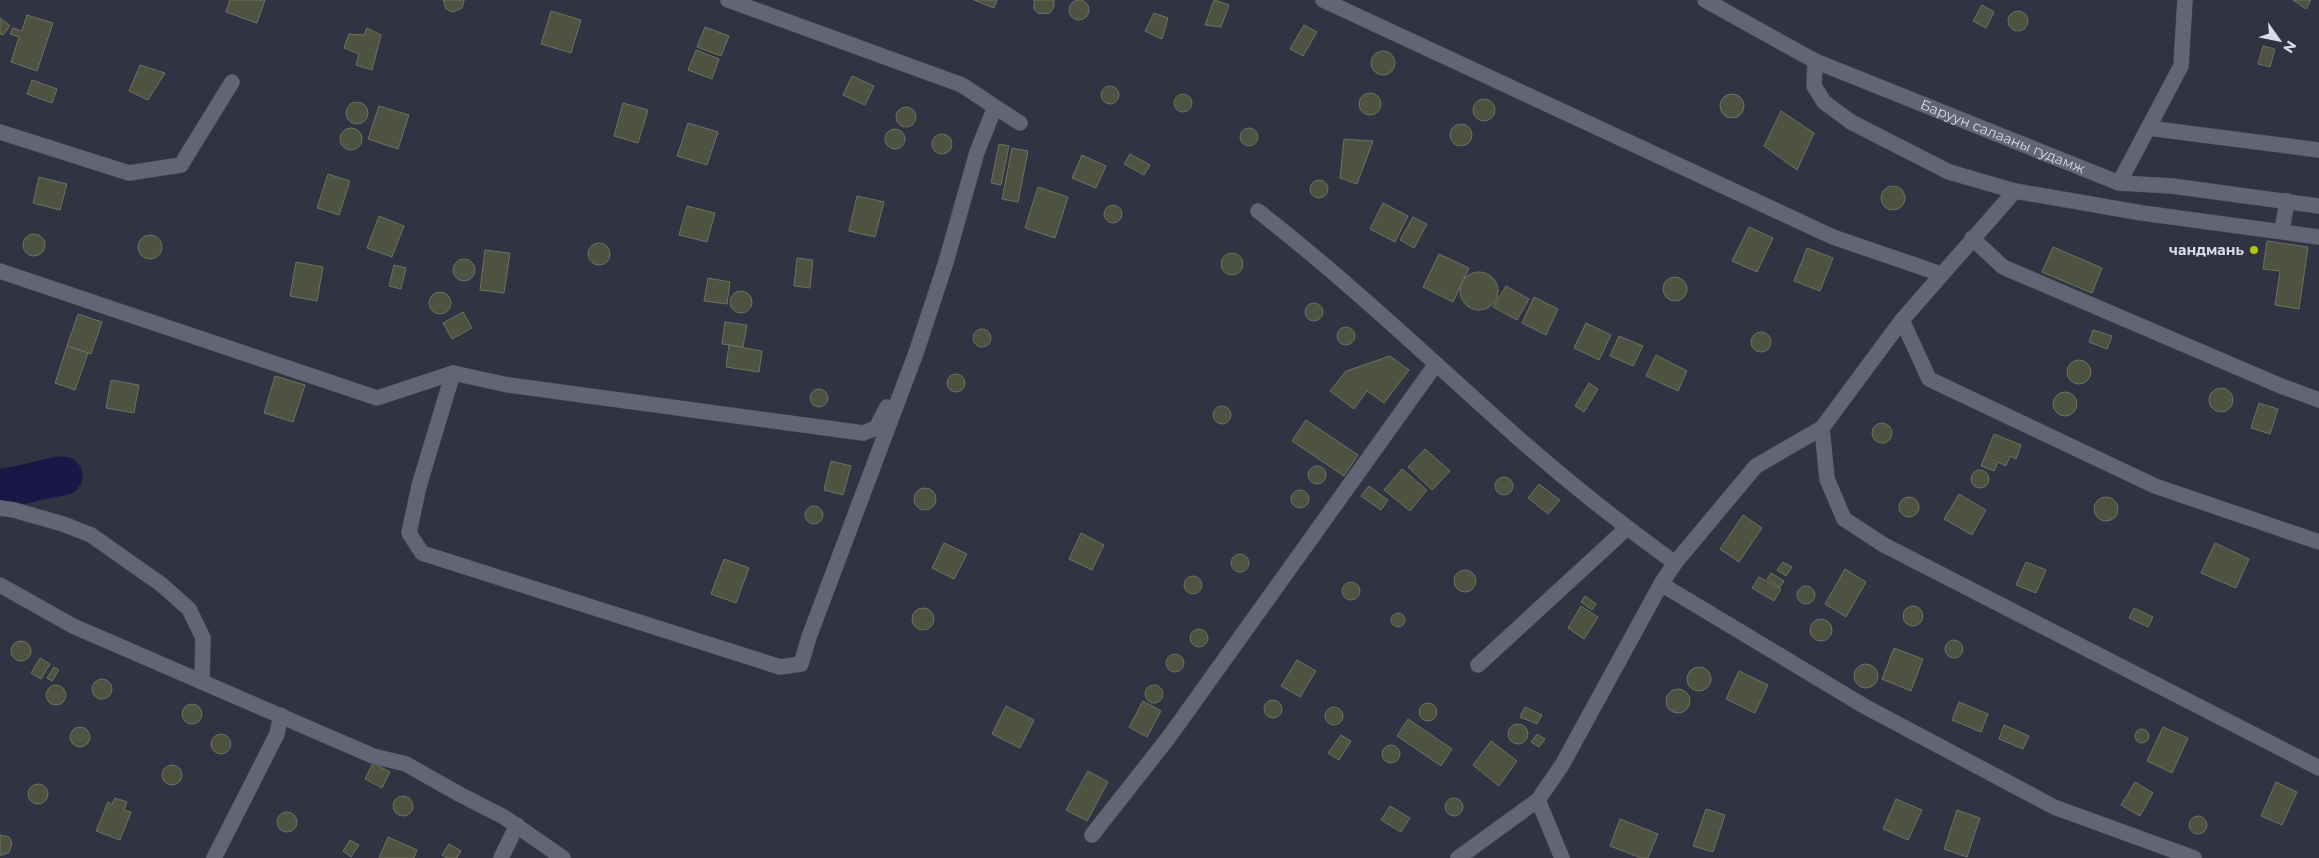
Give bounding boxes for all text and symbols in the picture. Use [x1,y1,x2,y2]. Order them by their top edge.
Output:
north arrow [2254,15,2304,65]
text: N [2279,37,2301,57]
street label: Баруун салааны гудамж [1918,95,2088,178]
place label: чандмань [2169,241,2245,259]
marker: чандмань [2248,244,2260,256]

